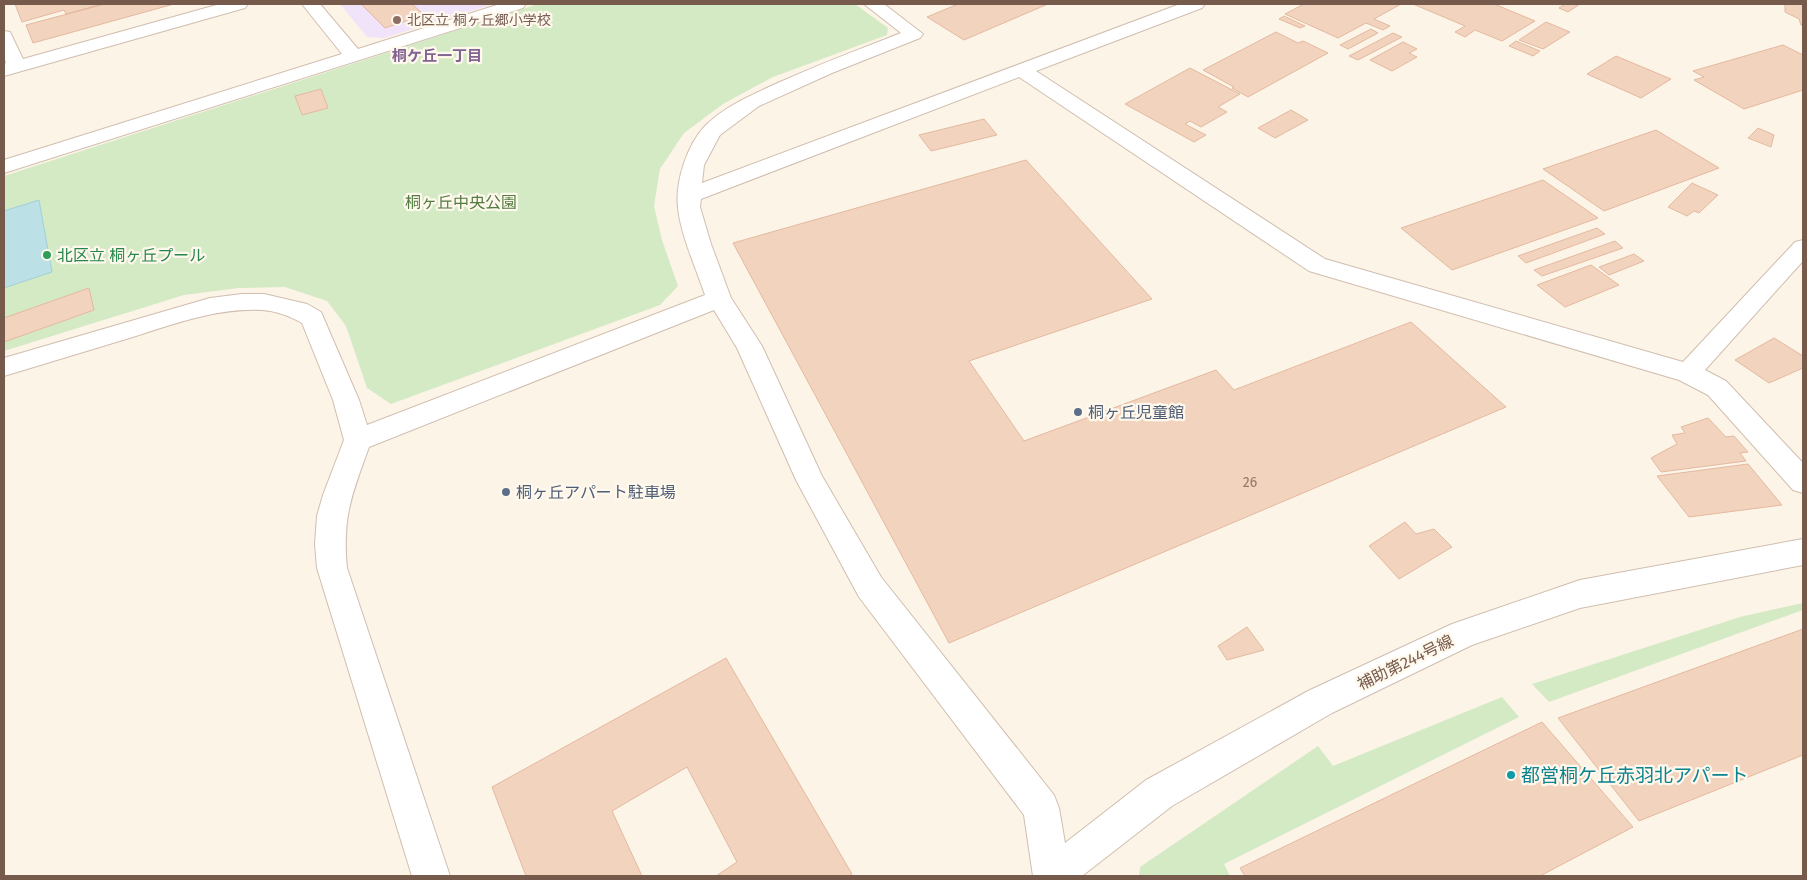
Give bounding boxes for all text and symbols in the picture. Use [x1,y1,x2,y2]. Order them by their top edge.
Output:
place label: 北区立 桐ヶ丘郷小学校 [407,12,551,29]
marker: 北区立 桐ヶ丘郷小学校 [391,14,403,26]
district label: 桐ケ丘一丁目 [392,47,482,65]
park label: 桐ヶ丘中央公園 [405,193,517,212]
place label: 北区立 桐ヶ丘プール [57,246,205,265]
marker: 北区立 桐ヶ丘プール [41,249,53,261]
place label: 桐ヶ丘児童館 [1088,403,1184,422]
marker: 桐ヶ丘児童館 [1072,406,1084,418]
house number: 26 [1243,474,1257,491]
place label: 桐ヶ丘アパート駐車場 [516,483,676,502]
marker: 桐ヶ丘アパート駐車場 [500,486,512,498]
street label: 補助第244号線 [1354,631,1456,694]
place label: 都営桐ケ丘赤羽北アパート [1521,764,1749,787]
marker: 都営桐ケ丘赤羽北アパート [1505,769,1517,781]

